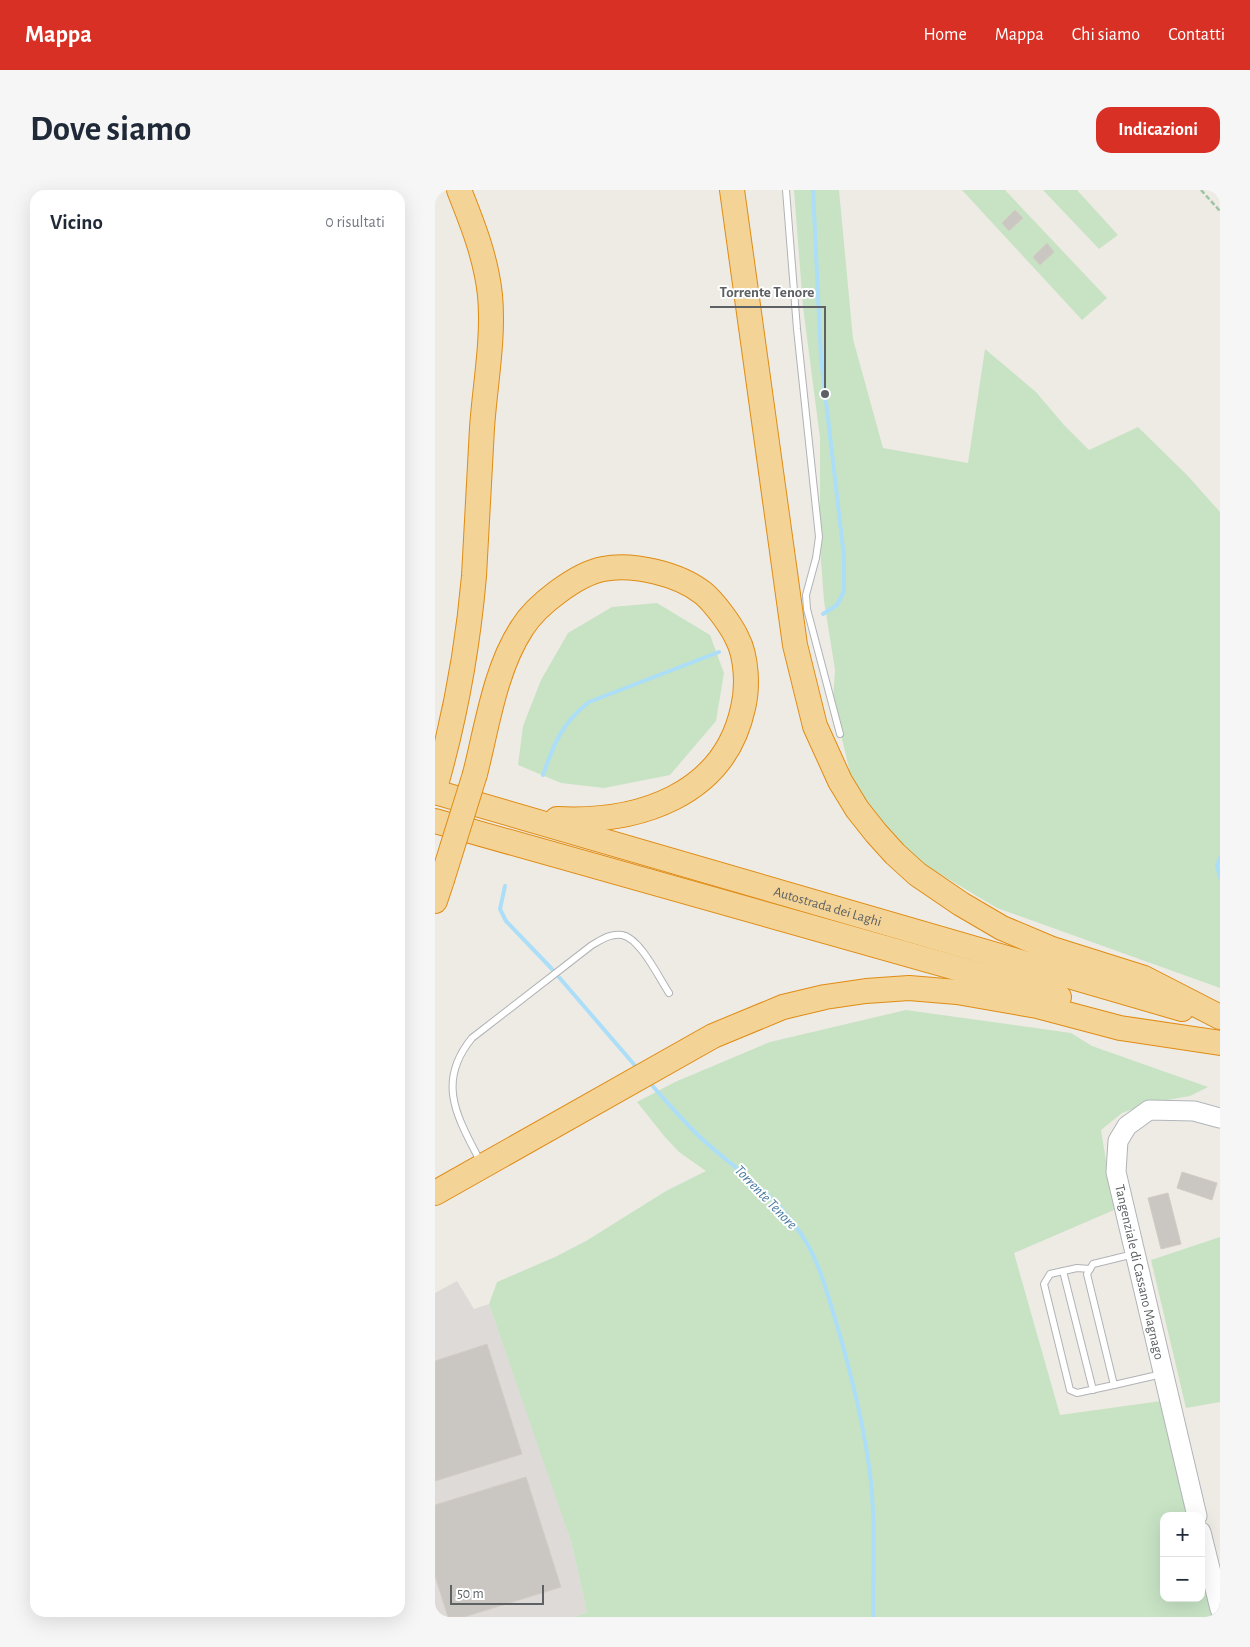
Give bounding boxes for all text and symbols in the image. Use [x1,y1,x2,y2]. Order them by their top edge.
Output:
text: Mappa [25,23,92,47]
text: Home [923,26,967,44]
text: Mappa [995,26,1044,44]
text: Chi siamo [1072,26,1140,44]
text: Contatti [1168,26,1225,44]
button: Indicazioni [1096,107,1220,153]
text: Dove siamo [30,112,191,147]
text: Vicino [50,212,103,233]
text: 0 risultati [325,214,385,230]
callout: Torrente Tenore [710,277,825,307]
text: Torrente Tenore [720,285,814,300]
street label: Autostrada dei Laghi [772,885,883,929]
water label: Torrente Tenore [732,1162,800,1233]
street label: Tangenziale di Cassano Magnago [1112,1183,1166,1361]
map controls [1160,1512,1205,1602]
button: + [1160,1512,1205,1557]
button: − [1160,1557,1205,1602]
scale bar [450,1582,544,1605]
text: 50 m [457,1587,484,1601]

